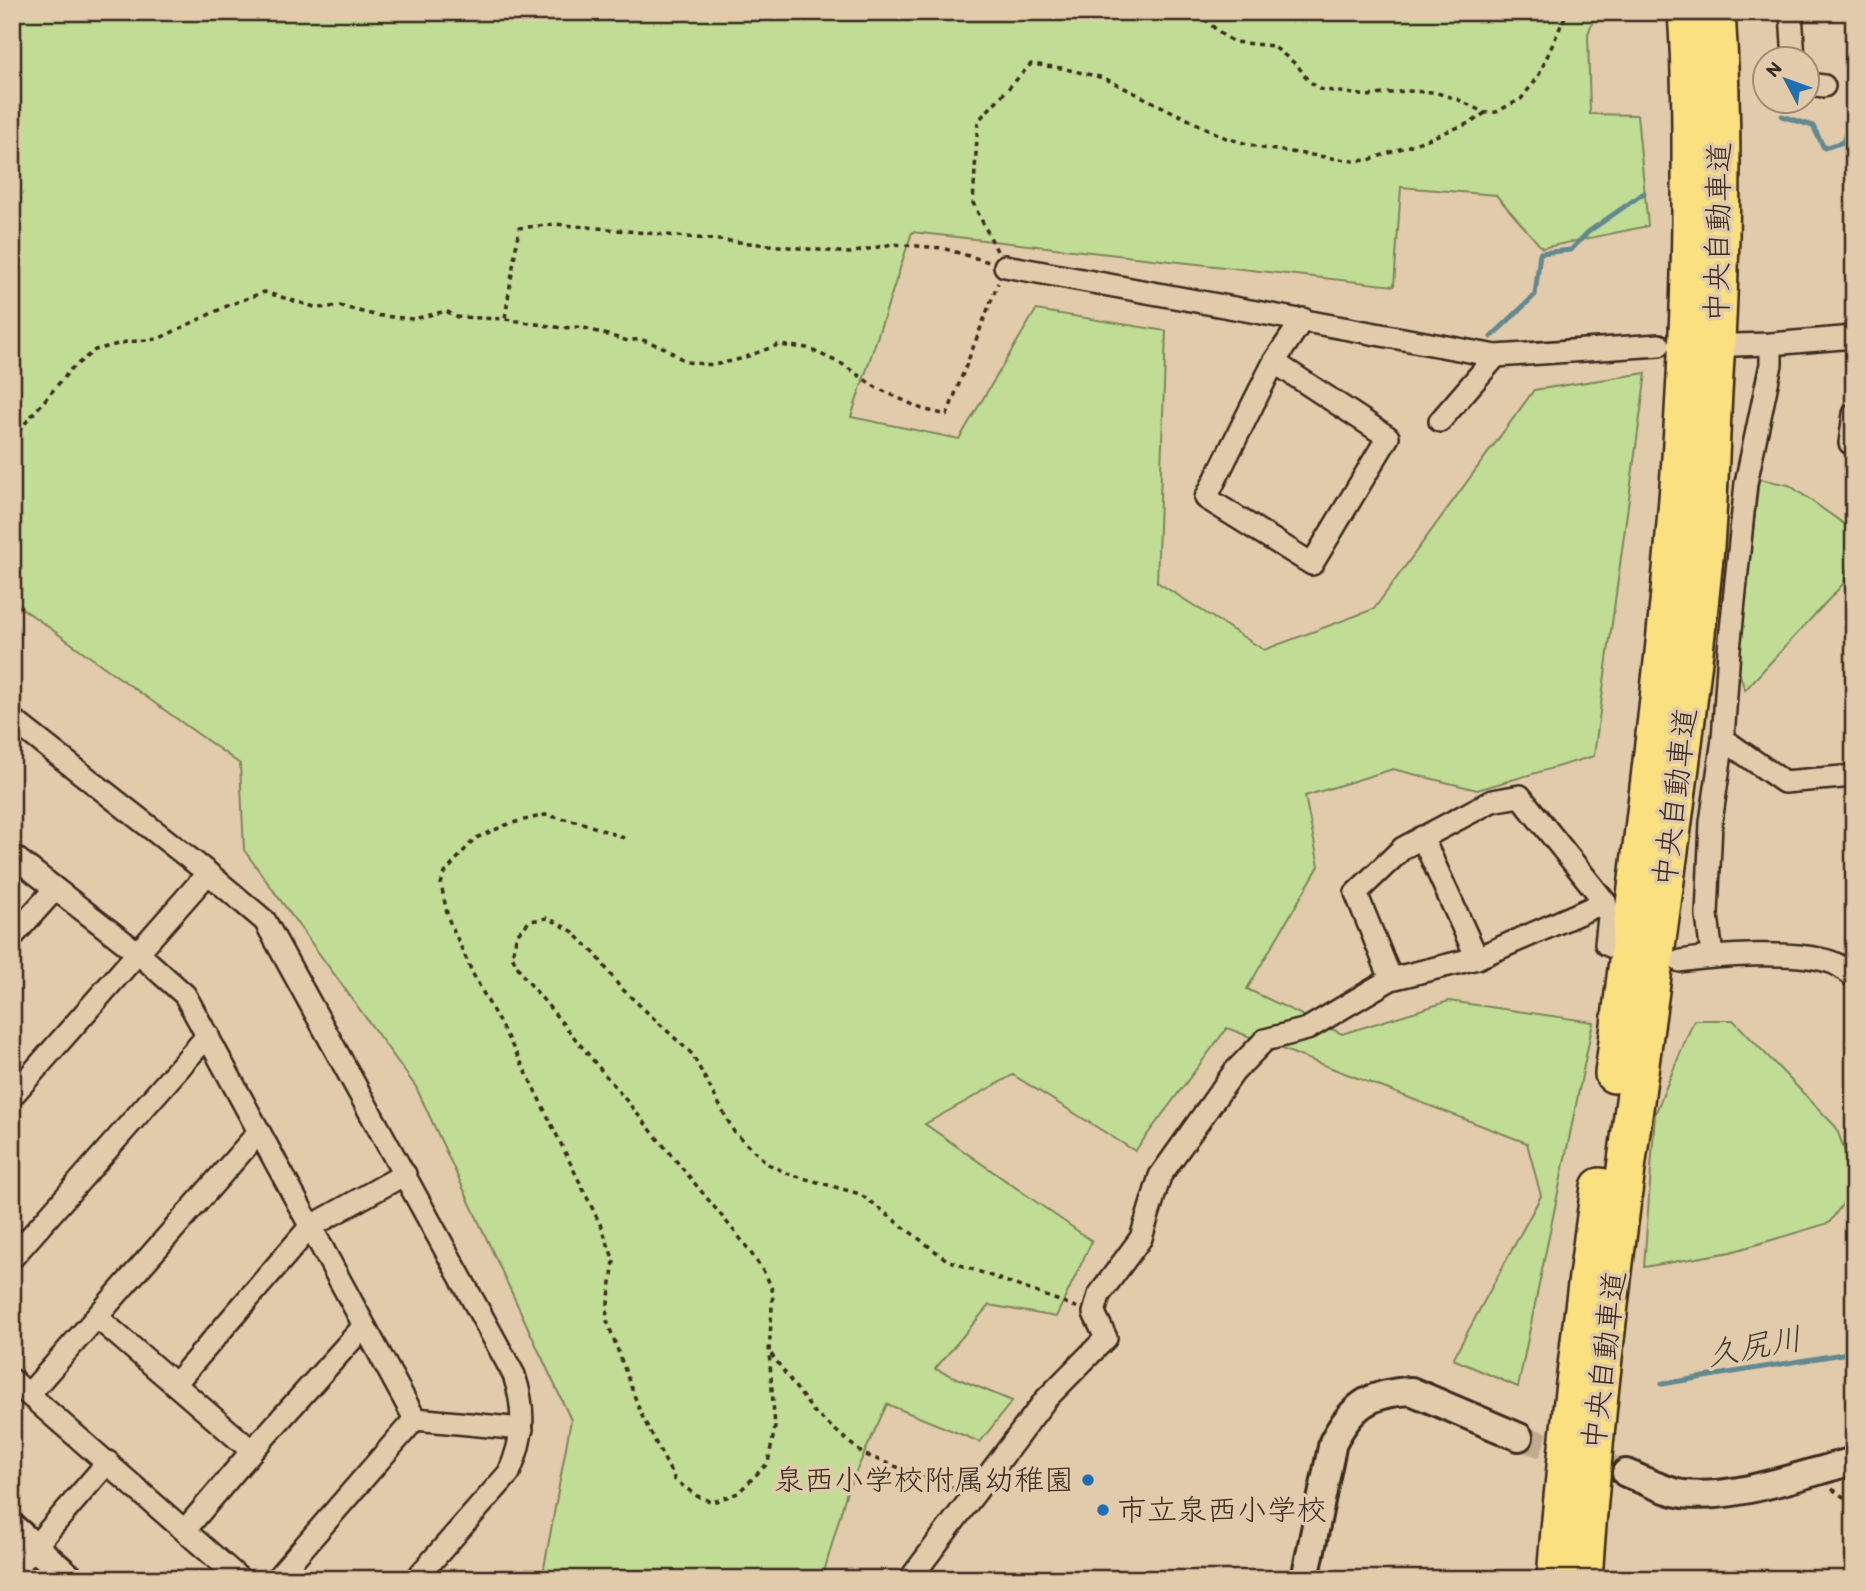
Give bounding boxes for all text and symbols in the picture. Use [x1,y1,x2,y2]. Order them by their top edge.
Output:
north arrow [1750,46,1820,116]
text: N [1761,57,1786,82]
street label: 中央自動車道 [1697,142,1738,322]
street label: 中央自動車道 [1645,705,1704,889]
street label: 中央自動車道 [1574,1268,1633,1452]
water label: 久尻川 [1703,1319,1805,1373]
place label: 泉西小学校附属幼稚園 [774,1461,1074,1498]
marker: 泉西小学校附属幼稚園 [1080,1472,1096,1488]
place label: 市立泉西小学校 [1117,1491,1327,1528]
marker: 市立泉西小学校 [1095,1502,1111,1518]

